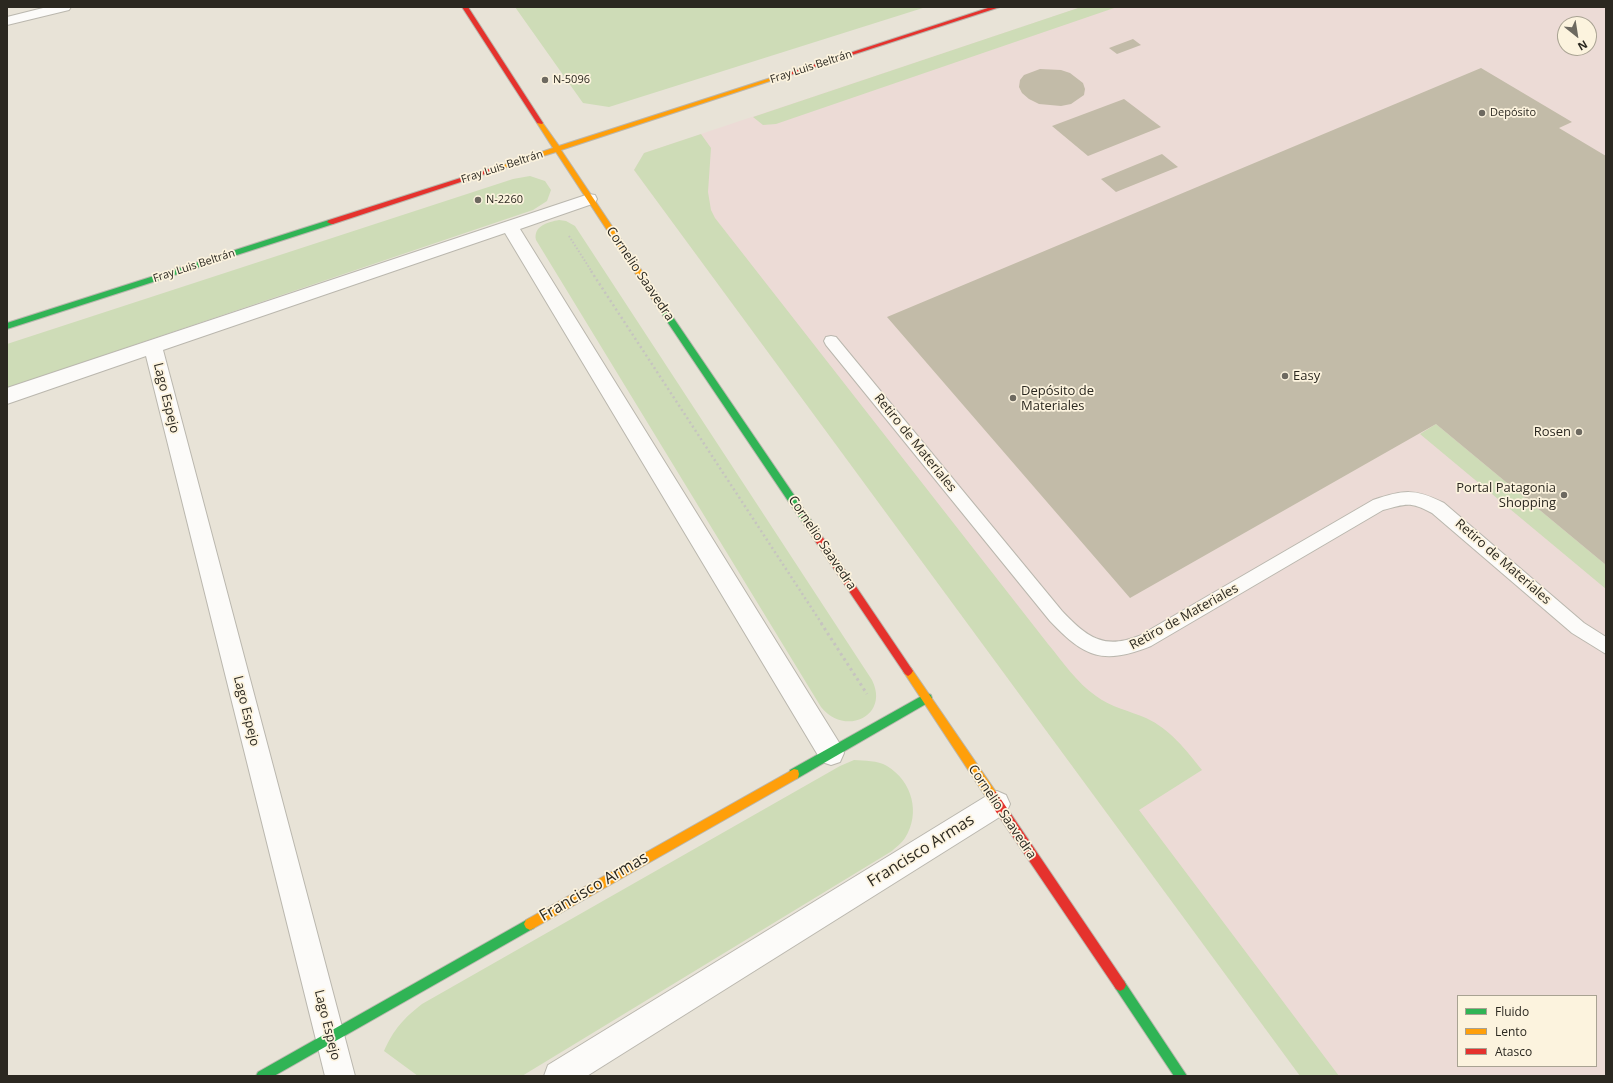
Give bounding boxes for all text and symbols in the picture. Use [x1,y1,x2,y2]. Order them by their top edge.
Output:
north arrow [1557,16,1597,56]
text: N [1575,37,1590,55]
street label: Fray Luis Beltrán [768,48,854,86]
place label: N-5096 [553,73,590,87]
marker: N-5096 [540,75,550,85]
place label: Depósito [1490,106,1536,120]
marker: Depósito [1477,108,1487,118]
street label: Fray Luis Beltrán [459,148,545,186]
place label: N-2260 [486,193,523,207]
marker: N-2260 [473,195,483,205]
street label: Cornelio Saavedra [603,224,677,324]
street label: Fray Luis Beltrán [151,247,237,285]
street label: Lago Espejo [150,361,182,435]
place label: Easy [1293,368,1320,384]
marker: Easy [1280,371,1290,381]
place label: Depósito de Materiales [1021,383,1094,414]
street label: Retiro de Materiales [871,391,959,495]
marker: Depósito de Materiales [1008,393,1018,403]
place label: Rosen [1534,424,1571,440]
marker: Rosen [1574,427,1584,437]
place label: Portal Patagonia Shopping [1456,480,1556,511]
marker: Portal Patagonia Shopping [1559,490,1569,500]
street label: Cornelio Saavedra [785,493,859,593]
street label: Retiro de Materiales [1452,516,1554,608]
street label: Retiro de Materiales [1127,581,1241,653]
street label: Lago Espejo [230,674,262,748]
street label: Cornelio Saavedra [965,762,1039,862]
street label: Francisco Armas [864,810,978,892]
street label: Francisco Armas [536,848,652,926]
street label: Lago Espejo [311,988,343,1062]
legend [1457,995,1597,1067]
text: Fluido [1495,1003,1529,1020]
text: Lento [1495,1023,1527,1040]
text: Atasco [1495,1043,1532,1060]

